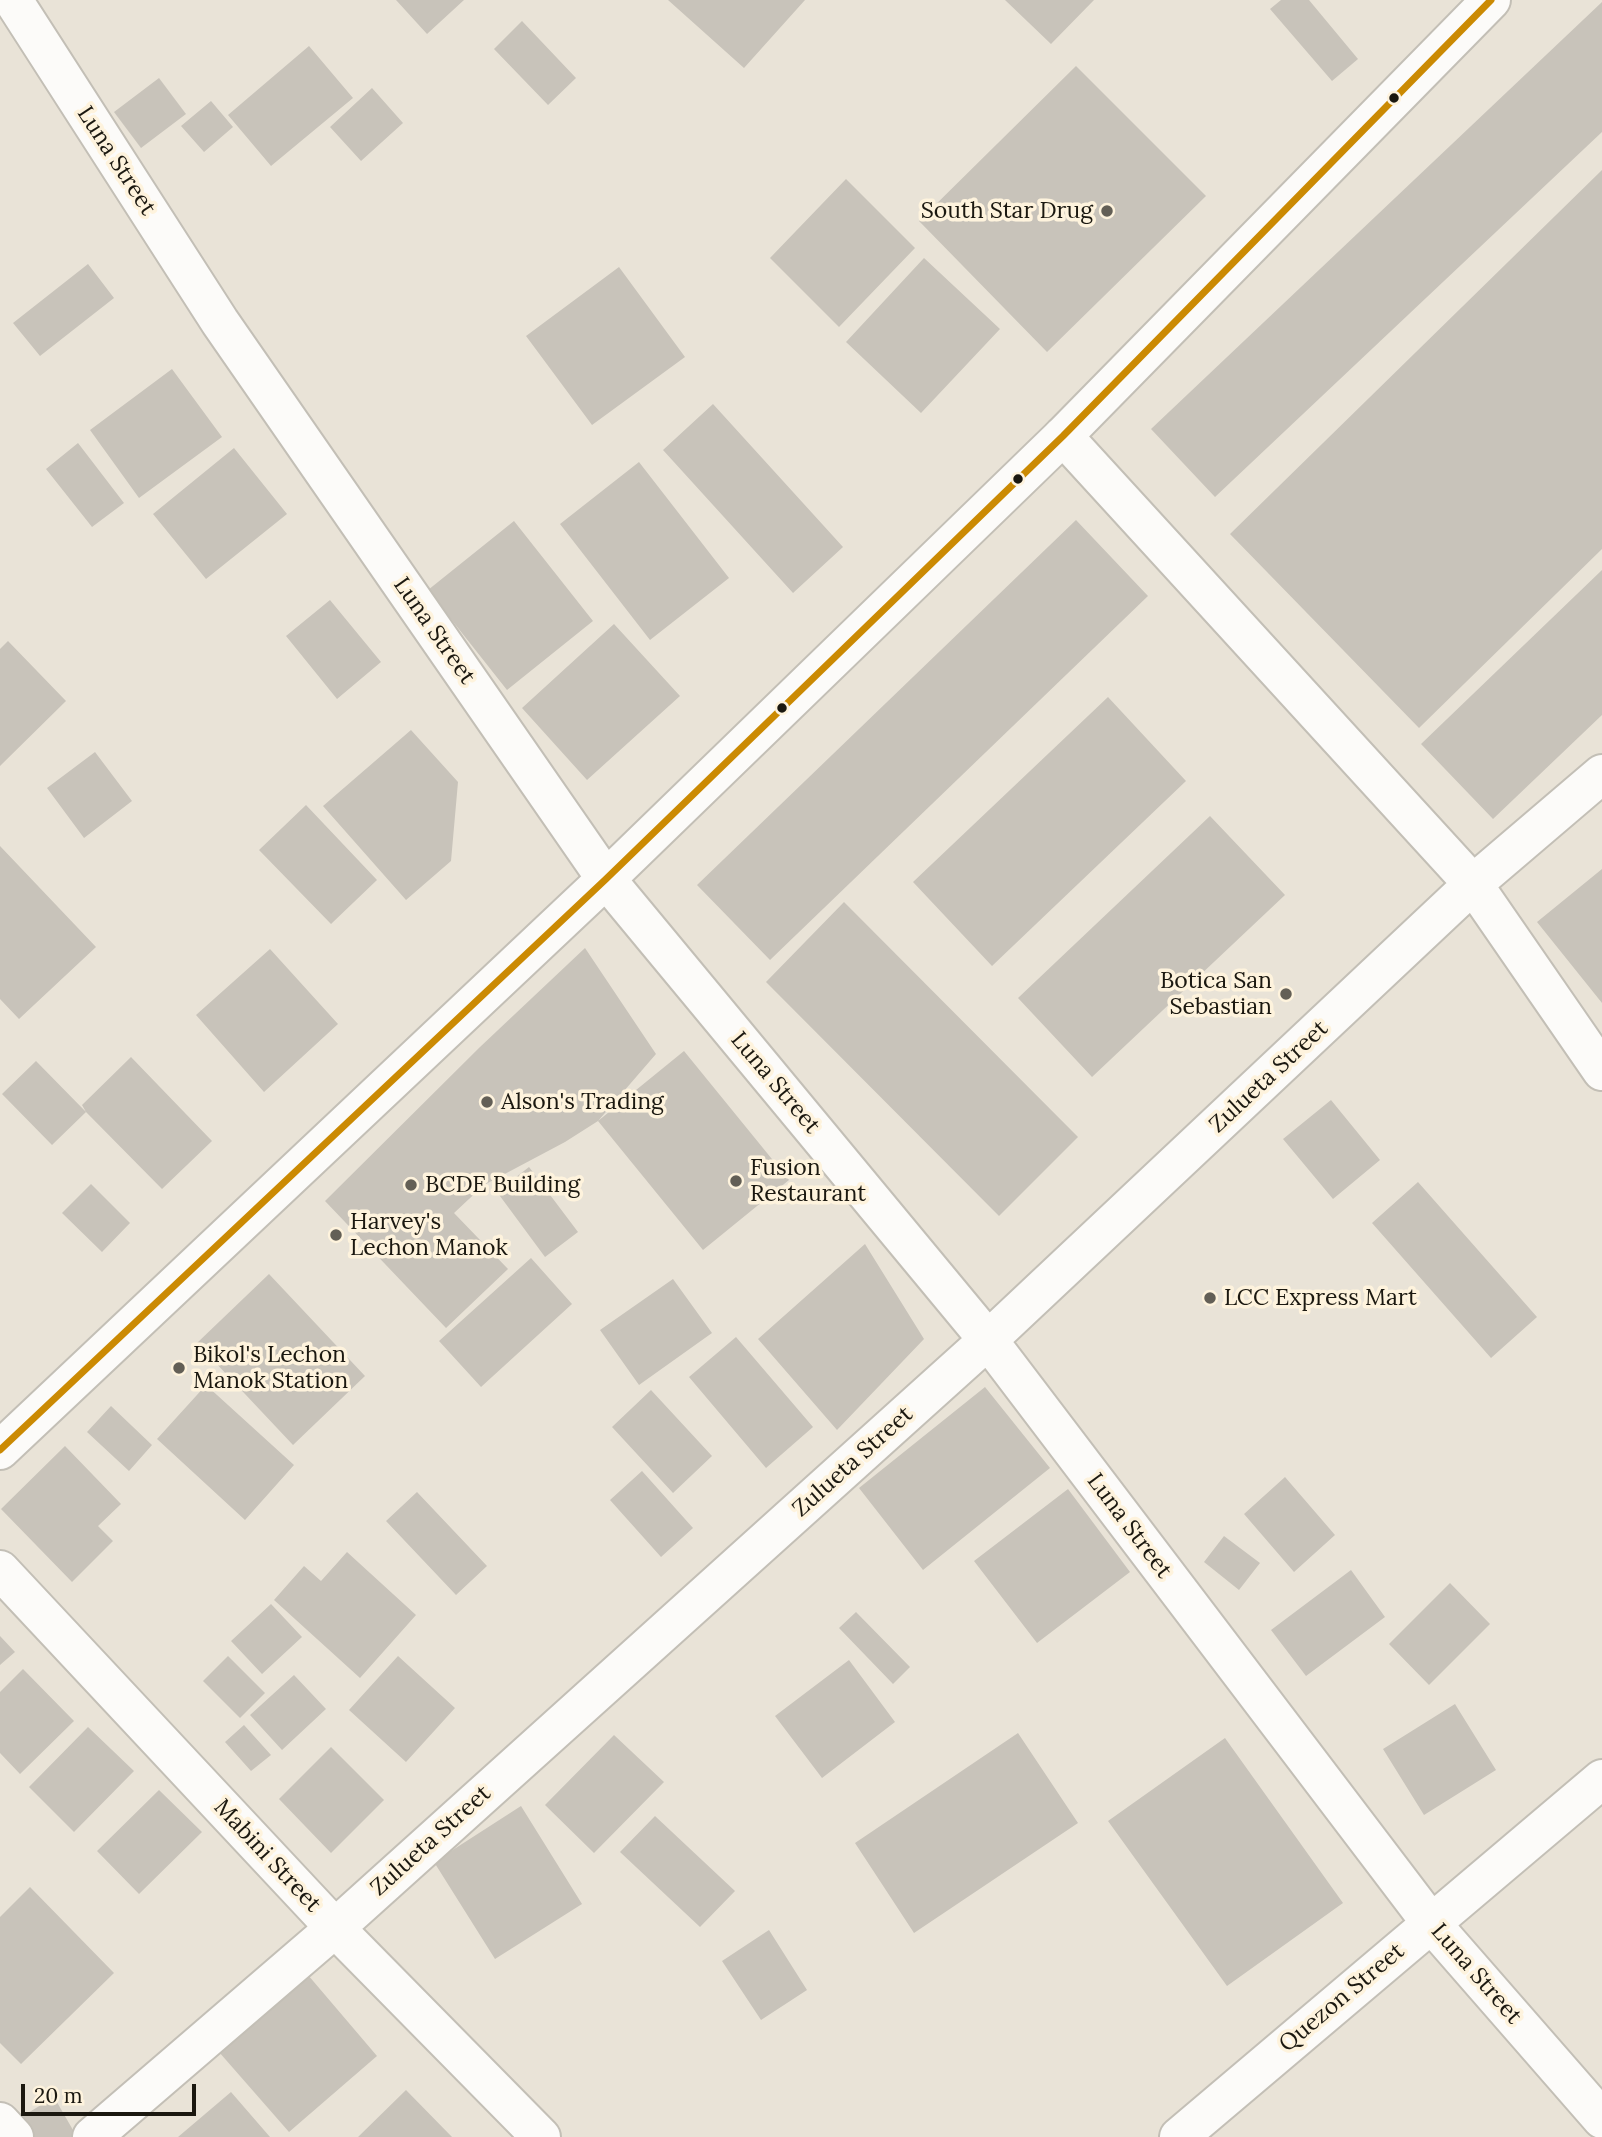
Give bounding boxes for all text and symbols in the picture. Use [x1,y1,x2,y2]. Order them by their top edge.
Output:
unlabelled marker [1387,91,1401,105]
street label: Luna Street [71,101,161,221]
place label: South Star Drug [921,197,1093,225]
marker: South Star Drug [1099,203,1115,219]
unlabelled marker [1011,472,1025,486]
street label: Luna Street [387,572,481,690]
unlabelled marker [775,701,789,715]
place label: Botica San Sebastian [1160,967,1272,1021]
marker: Botica San Sebastian [1278,986,1294,1002]
street label: Zulueta Street [1204,1015,1334,1139]
street label: Luna Street [725,1027,825,1139]
place label: Alson's Trading [501,1088,664,1116]
marker: Alson's Trading [479,1094,495,1110]
place label: Fusion Restaurant [750,1154,866,1208]
place label: BCDE Building [425,1171,580,1199]
marker: Fusion Restaurant [728,1173,744,1189]
marker: BCDE Building [403,1177,419,1193]
place label: Harvey's Lechon Manok [350,1208,508,1262]
marker: Harvey's Lechon Manok [328,1227,344,1243]
place label: LCC Express Mart [1224,1284,1417,1312]
marker: LCC Express Mart [1202,1290,1218,1306]
place label: Bikol's Lechon Manok Station [193,1341,348,1395]
marker: Bikol's Lechon Manok Station [171,1360,187,1376]
street label: Zulueta Street [787,1401,919,1523]
street label: Luna Street [1081,1468,1177,1584]
street label: Zulueta Street [365,1780,497,1902]
street label: Mabini Street [208,1794,326,1918]
street label: Luna Street [1425,1918,1527,2030]
street label: Quezon Street [1274,1938,1410,2058]
scale bar [24,2070,200,2114]
text: 20 m [34,2082,83,2109]

